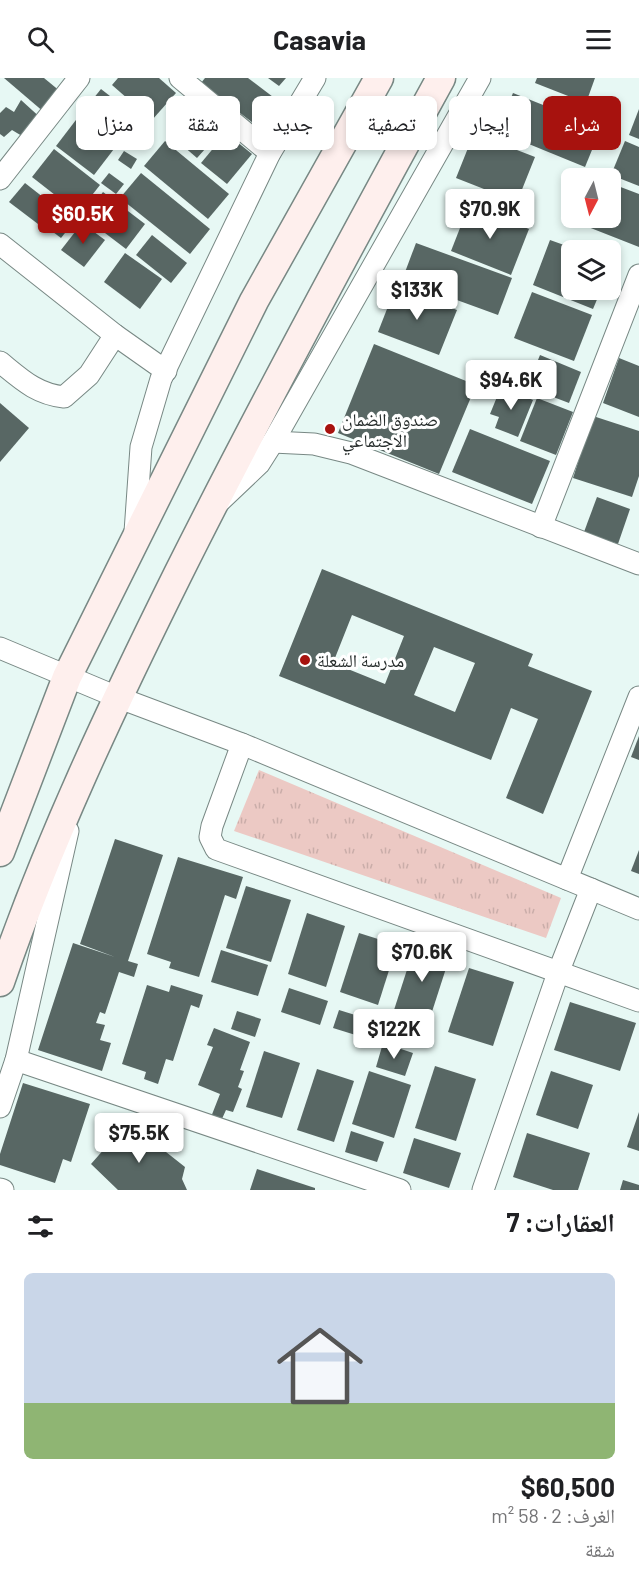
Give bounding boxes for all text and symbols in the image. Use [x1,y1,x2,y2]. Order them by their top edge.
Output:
icon: search [24,23,57,56]
text: Casavia [273,23,366,55]
icon: menu [582,23,615,56]
chip: منزل [76,96,154,150]
chip: شقة [166,96,240,150]
chip: جديد [252,96,334,150]
chip: تصفية [346,96,437,150]
chip: إيجار [449,96,531,150]
chip: شراء [543,96,621,150]
north arrow [561,168,621,228]
map controls [561,168,621,300]
pin: $70.9K [441,189,539,240]
pin: $60.5K [34,194,132,245]
text: $70.9K [459,196,521,220]
text: $60.5K [52,201,114,225]
button: layers [561,240,621,300]
pin: $133K [375,270,459,321]
text: $133K [391,277,443,301]
pin: $94.6K [462,360,560,411]
text: $94.6K [480,367,542,391]
place label: صندوق الضمان الاجتماعي [342,408,438,456]
marker: صندوق الضمان الاجتماعي [323,422,337,436]
place label: مدرسة الشعلة [317,649,404,671]
marker: مدرسة الشعلة [298,653,312,667]
pin: $70.6K [373,932,471,983]
text: $70.6K [391,939,453,963]
pin: $122K [352,1009,436,1060]
text: $122K [367,1016,421,1040]
pin: $75.5K [90,1113,188,1164]
text: $75.5K [109,1120,169,1144]
text: العقارات: 7 [506,1206,615,1237]
icon: filters [24,1210,57,1243]
icon: home [266,1312,374,1420]
text: $60,500 [521,1471,615,1502]
text: الغرف: 2 · 58 m² [491,1503,615,1527]
text: شقة [585,1537,615,1561]

